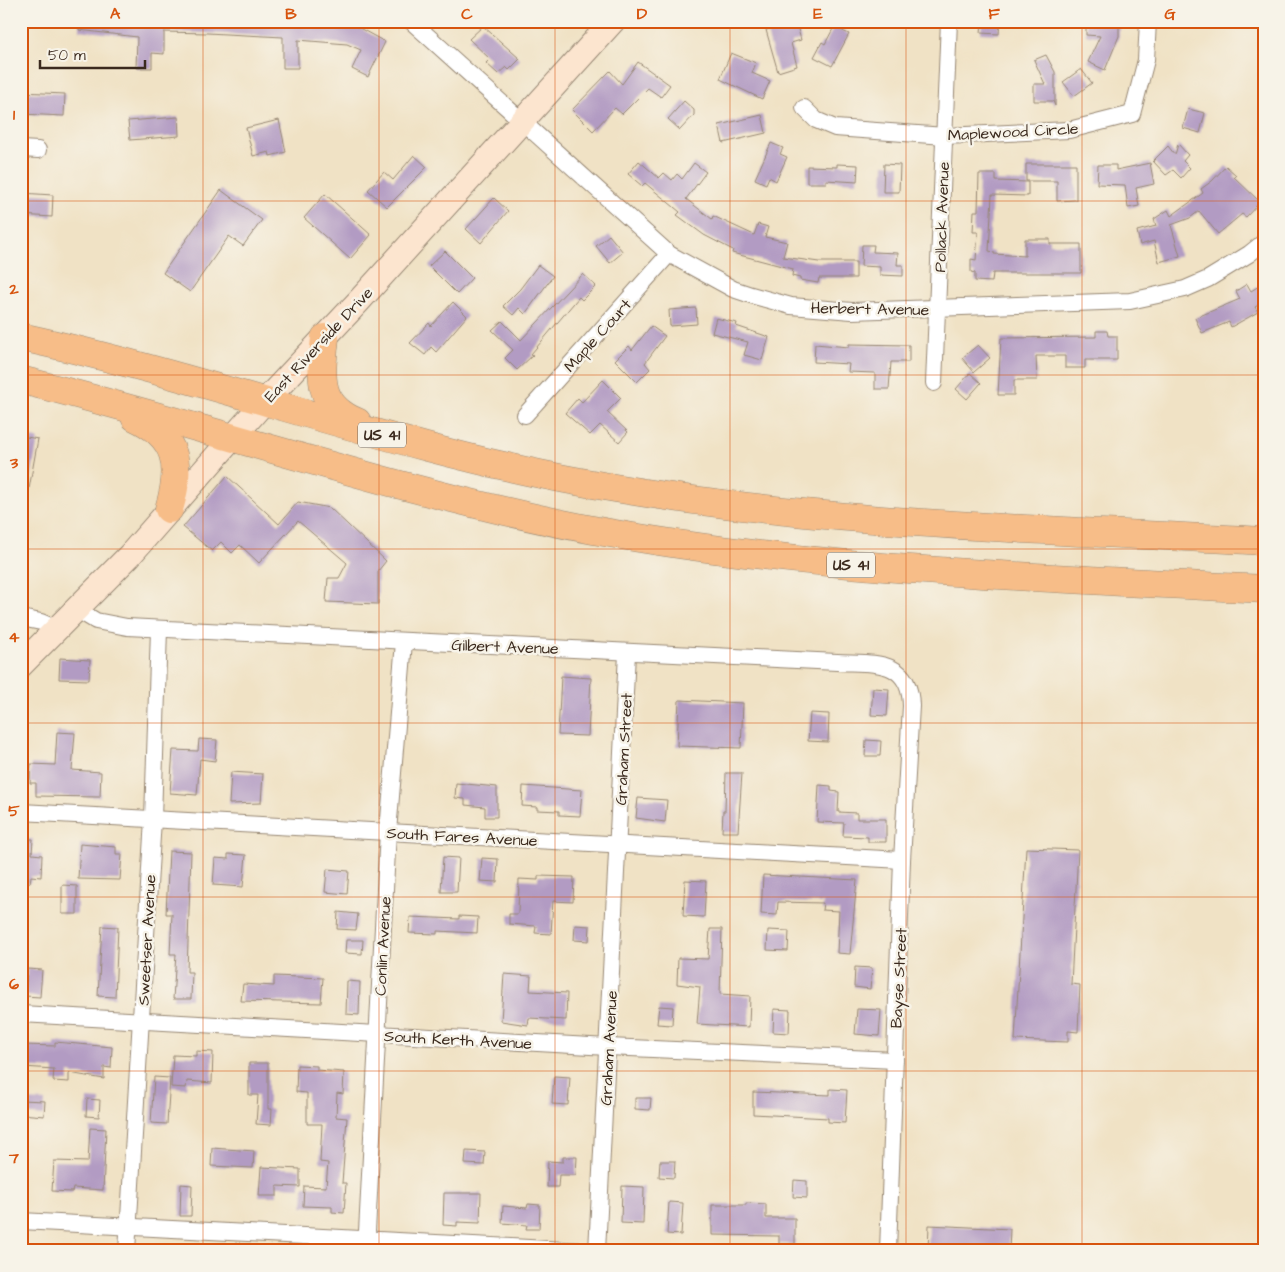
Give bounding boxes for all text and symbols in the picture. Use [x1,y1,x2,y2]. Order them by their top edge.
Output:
text: A [110,3,121,25]
text: B [285,3,297,25]
text: C [461,3,473,25]
text: D [637,3,648,25]
text: E [813,3,823,25]
text: F [988,3,1000,25]
text: G [1164,3,1176,25]
scale bar [40,38,145,70]
text: 50 m [48,45,86,66]
text: 1 [13,104,16,126]
street label: Maplewood Circle [947,118,1079,146]
street label: Pollack Avenue [929,161,955,273]
text: 2 [8,278,19,300]
street label: East Riverside Drive [259,282,378,407]
street label: Maple Court [559,294,637,377]
street label: Herbert Avenue [811,297,930,321]
road number: US 41 [358,422,406,448]
text: 3 [9,452,19,474]
road number: US 41 [827,552,875,578]
text: 4 [9,626,20,648]
street label: Gilbert Avenue [451,634,559,660]
street label: Graham Street [610,692,638,806]
text: 5 [8,800,20,822]
street label: South Fares Avenue [386,822,538,852]
street label: Sweetser Avenue [133,874,161,1006]
street label: Conlin Avenue [369,895,397,996]
street label: Bayse Street [885,927,914,1029]
text: 6 [9,973,19,995]
street label: Graham Avenue [595,990,623,1106]
street label: South Kerth Avenue [383,1025,533,1055]
text: 7 [8,1147,19,1169]

